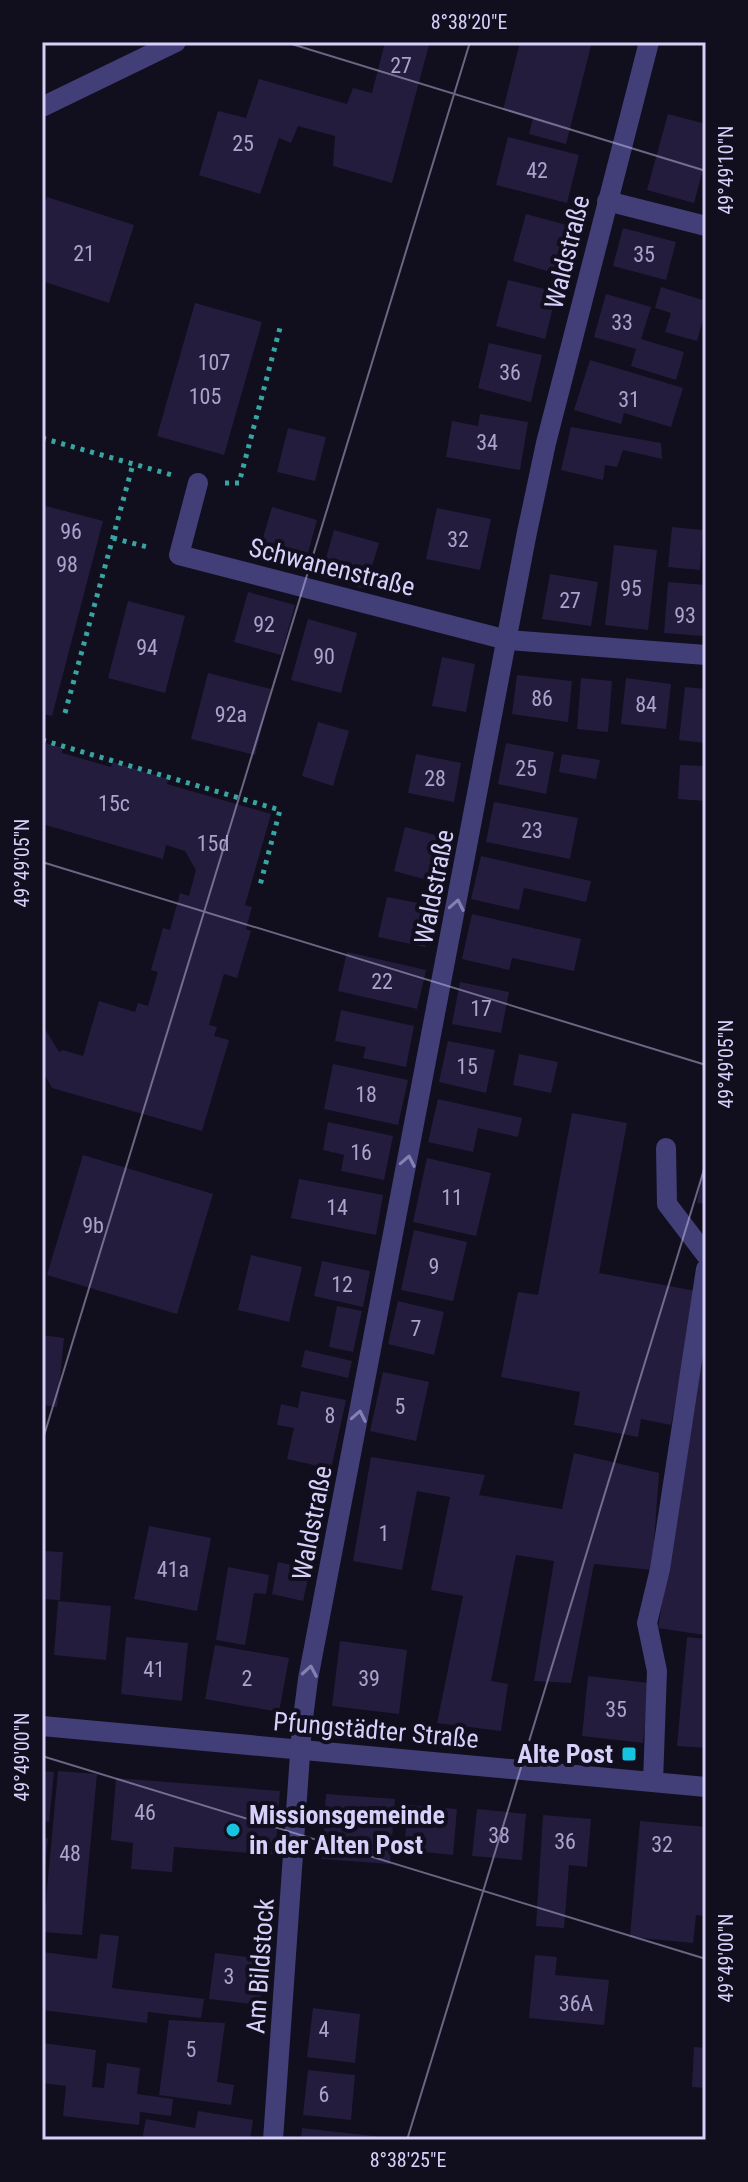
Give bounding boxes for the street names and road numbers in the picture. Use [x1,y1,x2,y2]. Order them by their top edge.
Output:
street label: Waldstraße [538,192,596,312]
street label: Schwanenstraße [246,532,418,602]
street label: Waldstraße [408,827,460,947]
street label: Waldstraße [286,1463,338,1583]
street label: Pfungstädter Straße [272,1706,480,1754]
street label: Am Bildstock [240,1897,280,2035]

